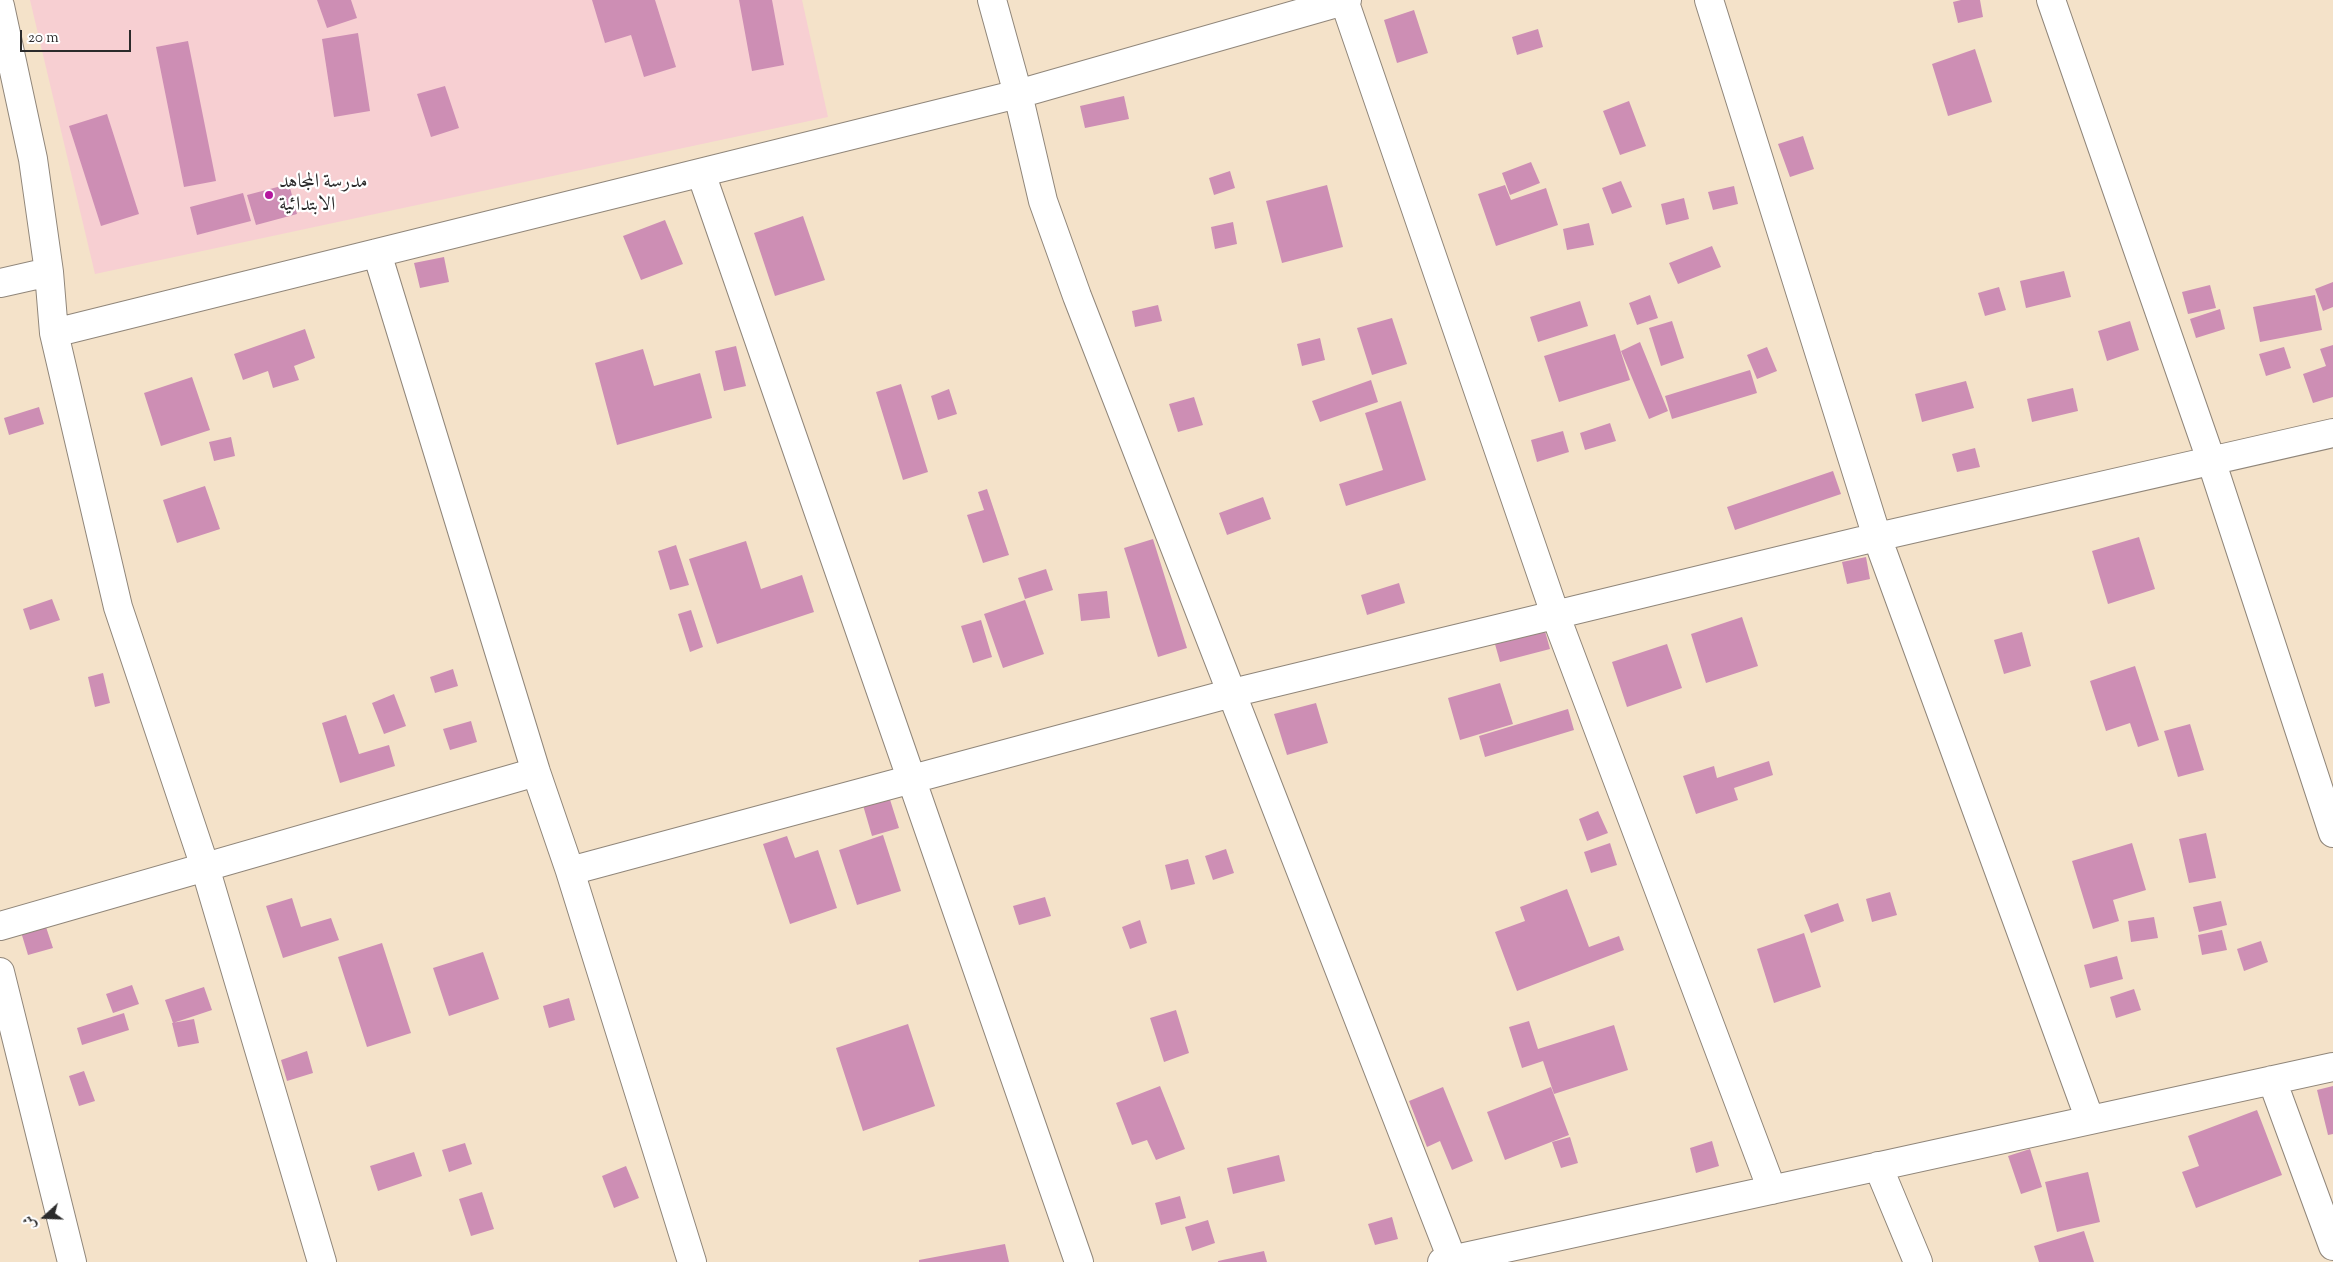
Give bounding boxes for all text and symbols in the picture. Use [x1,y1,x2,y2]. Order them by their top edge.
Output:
scale bar [22,20,134,52]
text: 20 m [28,28,59,49]
place label: مدرسة المجاهد الابتدائية [279,172,367,219]
marker: مدرسة المجاهد الابتدائية [263,189,275,201]
north arrow [20,1192,70,1242]
text: ش [19,1212,43,1232]

